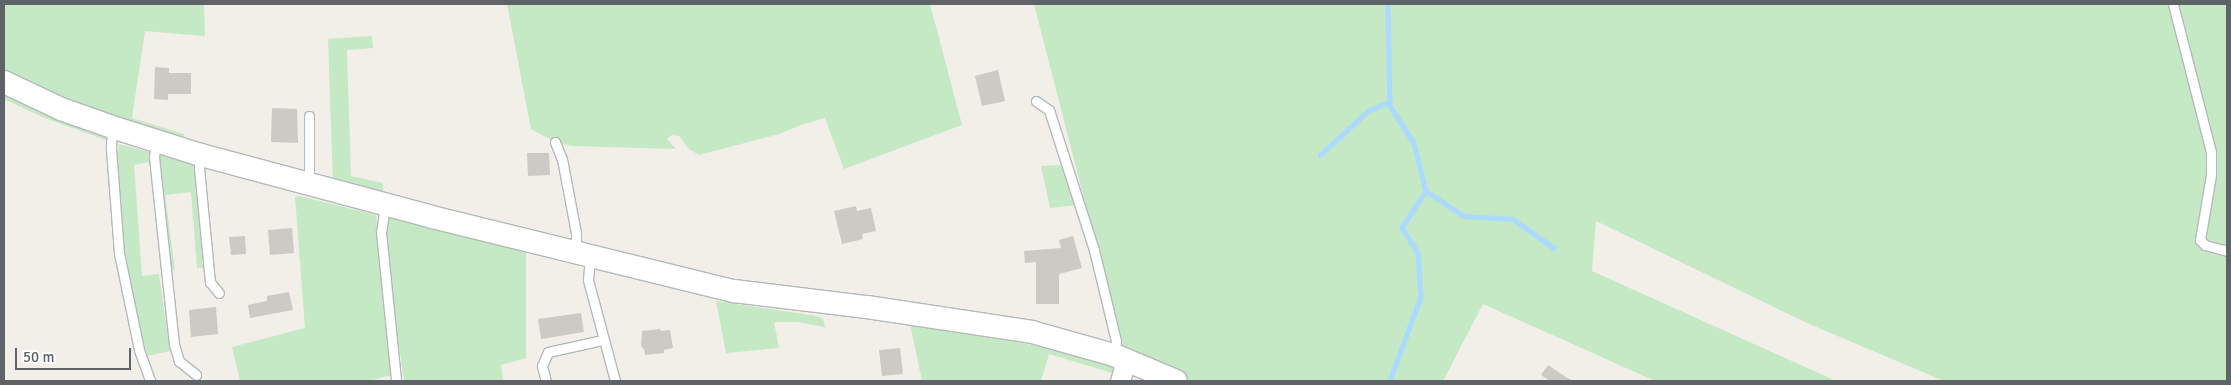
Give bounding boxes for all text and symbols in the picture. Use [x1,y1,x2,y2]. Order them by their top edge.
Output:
scale bar [18,338,134,370]
text: 50 m [23,348,54,366]

